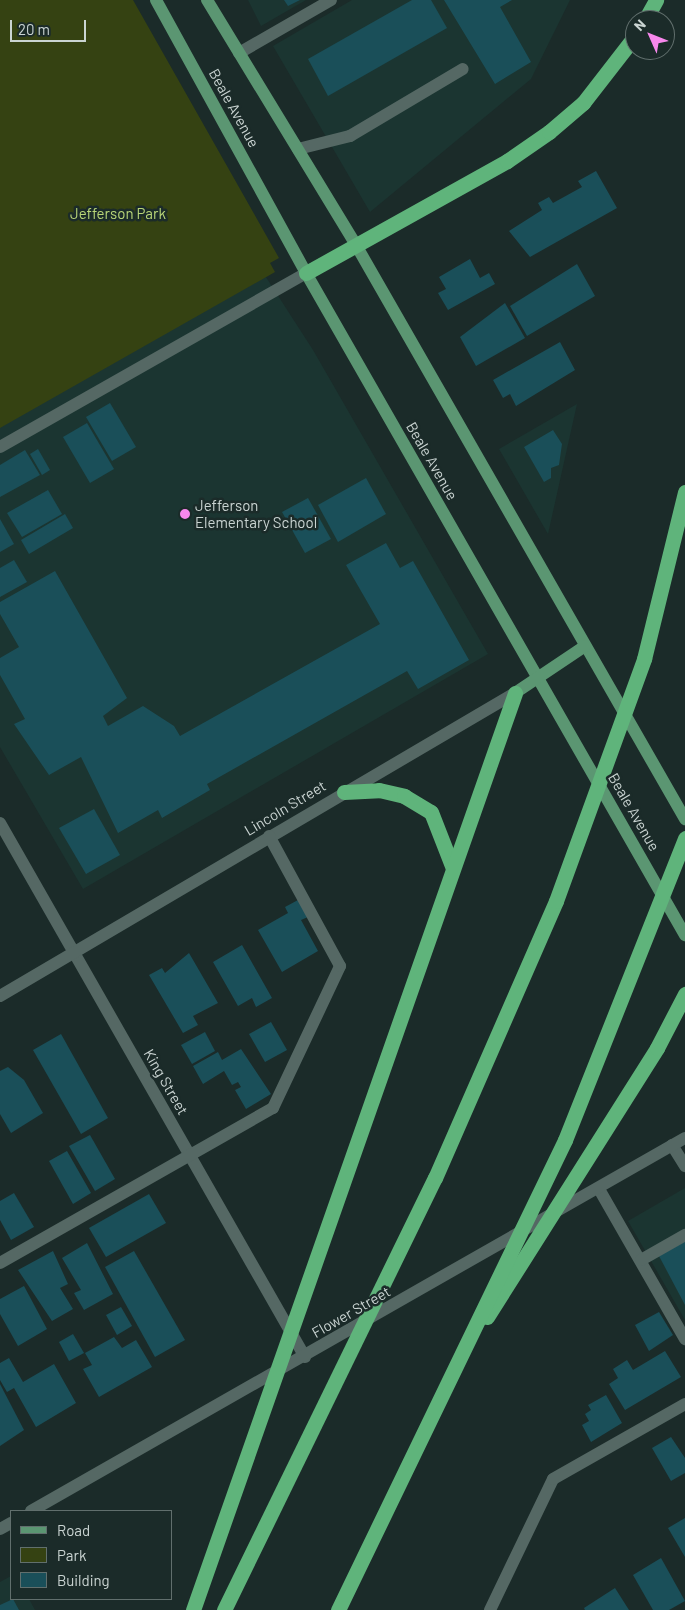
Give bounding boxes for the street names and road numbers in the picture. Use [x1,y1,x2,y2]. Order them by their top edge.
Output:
street label: Beale Avenue [205,66,263,150]
street label: Beale Avenue [402,419,462,503]
street label: Beale Avenue [604,770,664,854]
street label: Lincoln Street [241,777,329,839]
street label: King Street [140,1046,192,1118]
street label: Flower Street [308,1282,394,1342]

